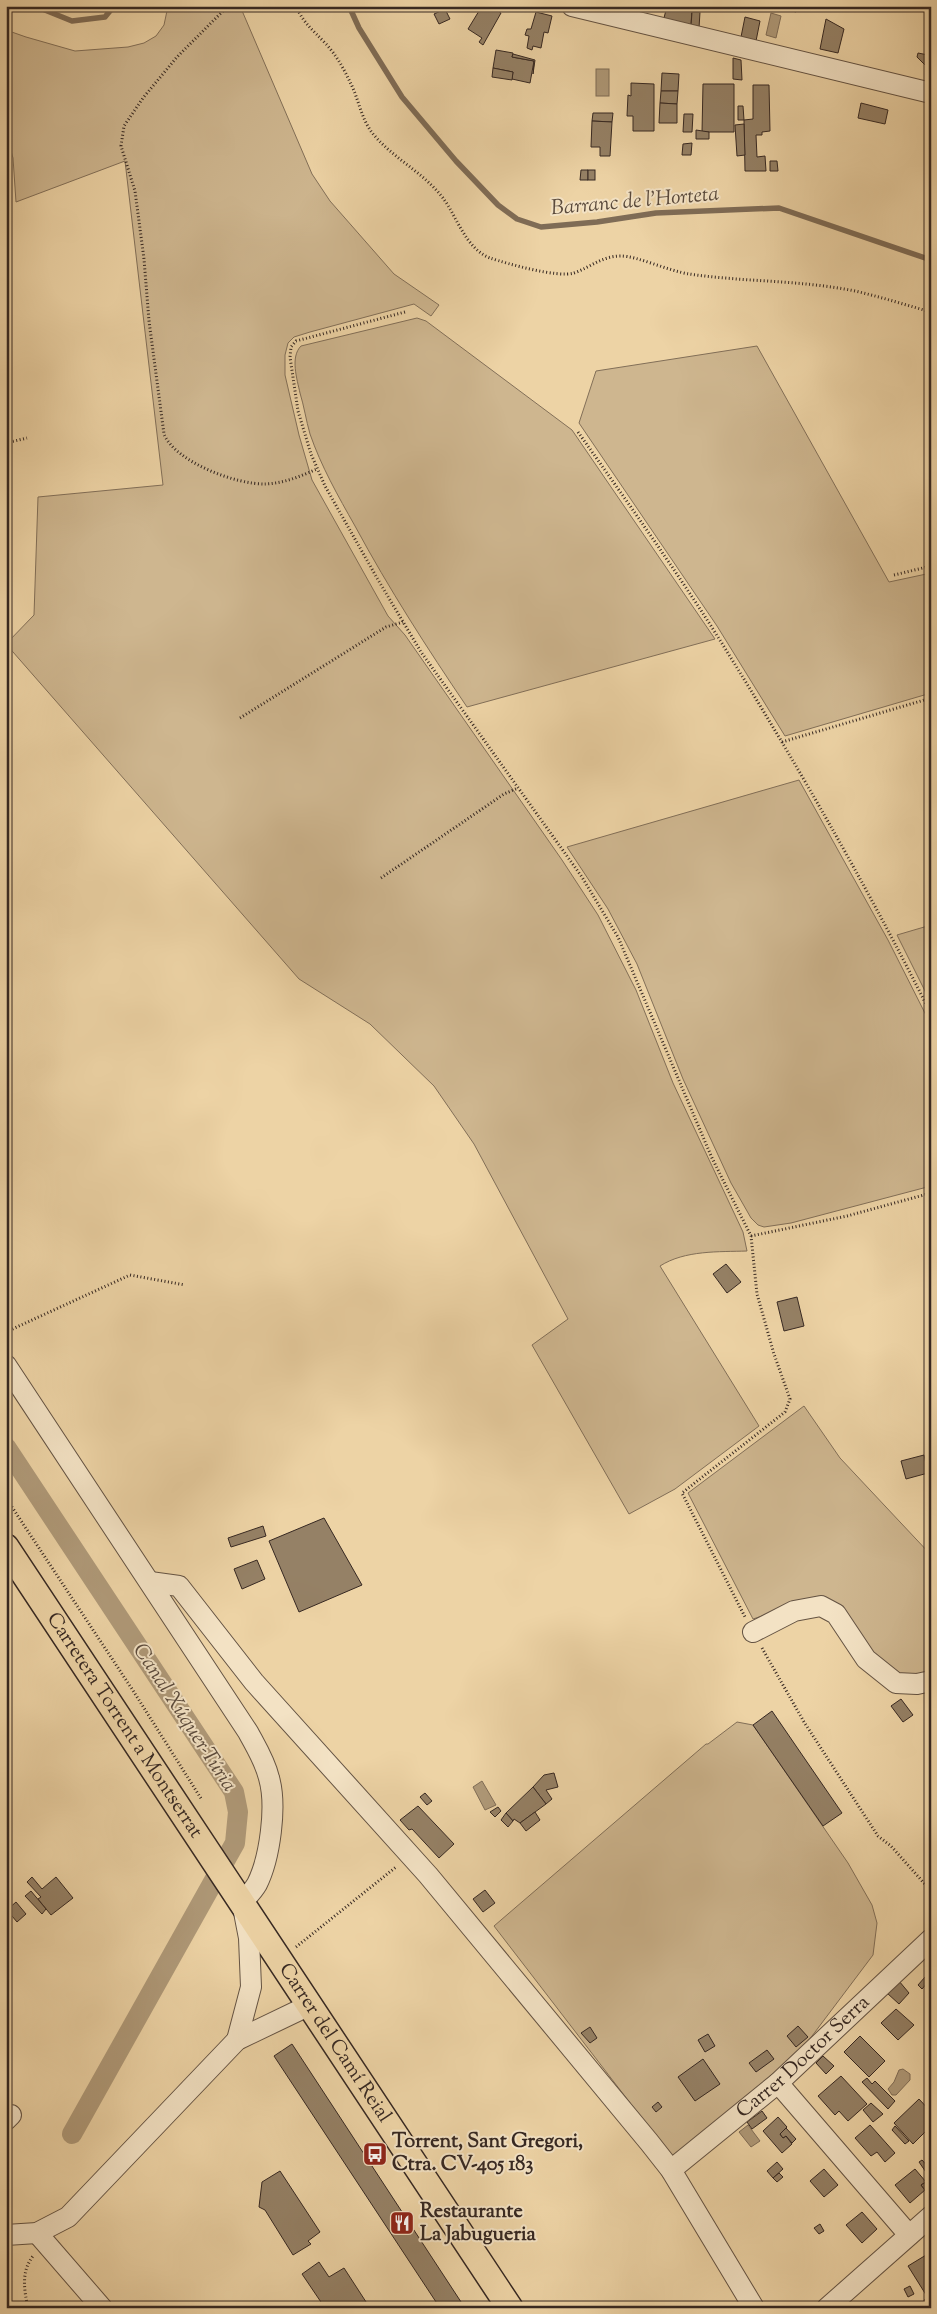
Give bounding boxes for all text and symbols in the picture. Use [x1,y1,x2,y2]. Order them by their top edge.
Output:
water label: Barranc de l'Horteta [550,180,720,224]
street label: Carretera Torrent a Montserrat [39,1607,210,1844]
water label: Canal Xúquer-Túria [125,1638,243,1798]
street label: Carrer del Camí Reial [271,1957,398,2129]
street label: Carrer Doctor Serra [730,1989,877,2126]
place label: Torrent, Sant Gregori, Ctra. CV-405 183 [392,2128,583,2180]
bus stop icon: Torrent, Sant Gregori, Ctra. CV-405 183 [362,2141,388,2167]
place label: Restaurante La Jabugueria [420,2198,537,2250]
restaurant icon: Restaurante La Jabugueria [389,2210,415,2236]

